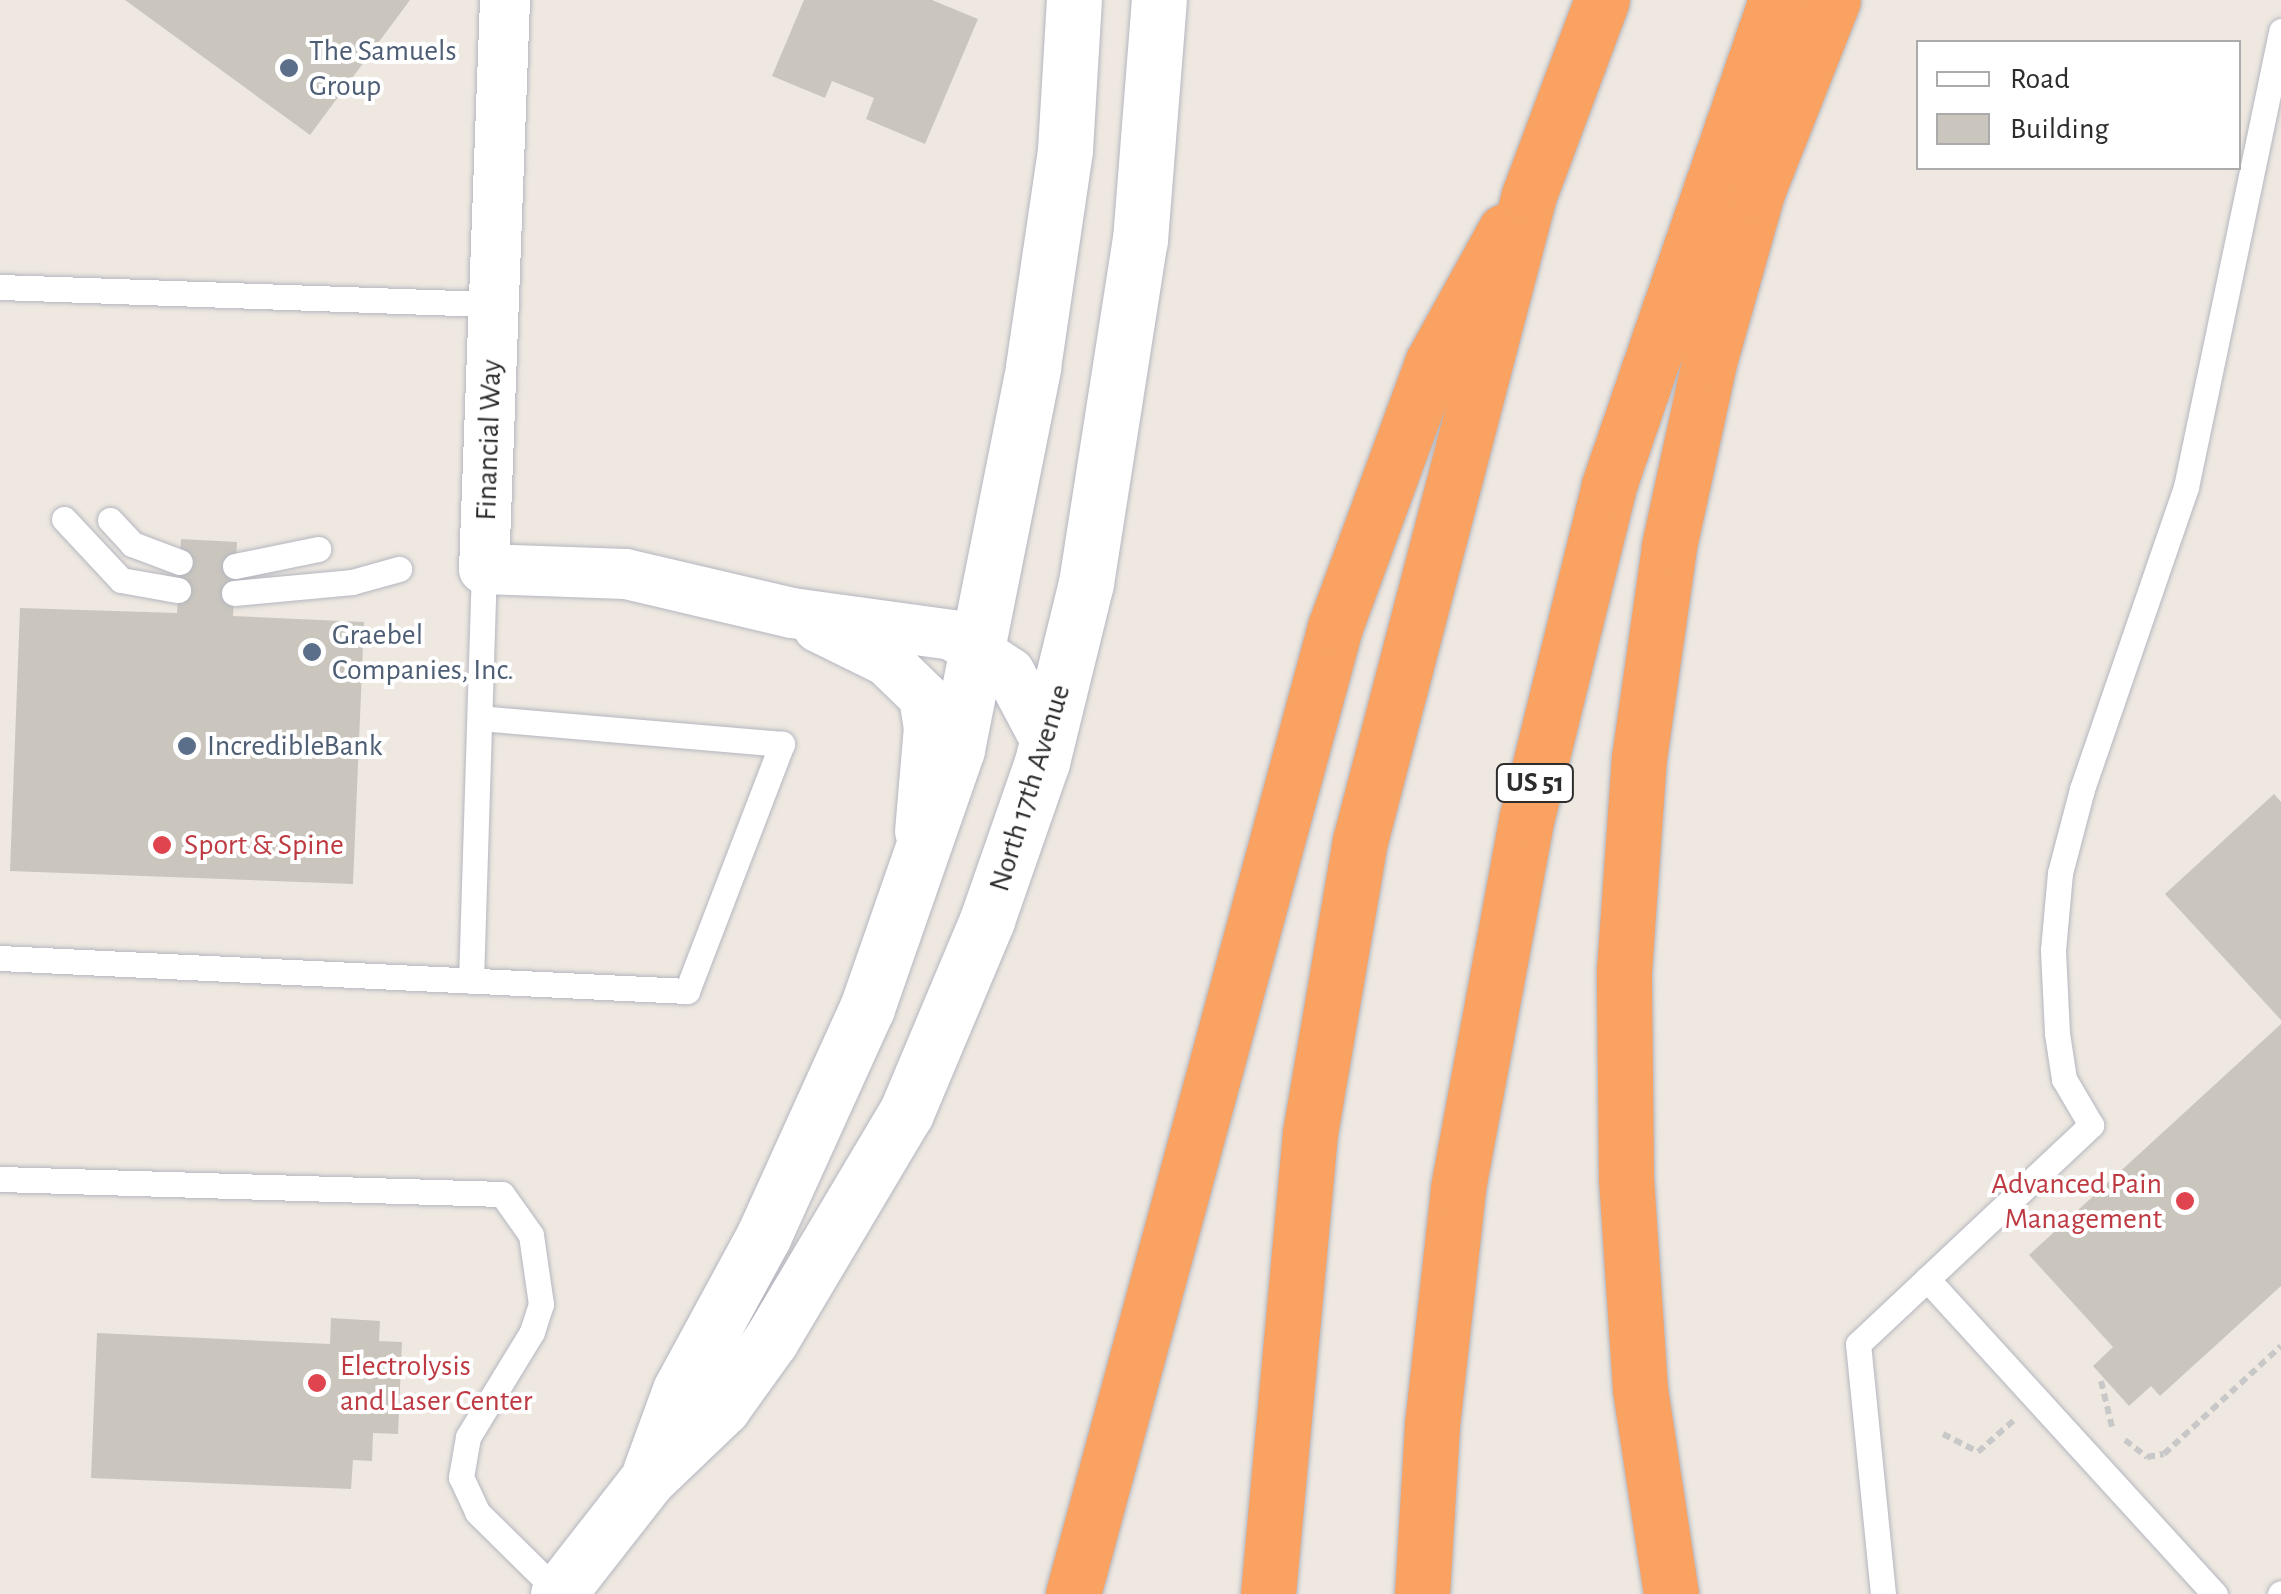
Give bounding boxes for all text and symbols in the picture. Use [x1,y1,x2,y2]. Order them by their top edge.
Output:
place label: The Samuels Group [309,33,457,104]
legend [1916,40,2241,170]
marker: The Samuels Group [278,57,300,79]
text: Road [2010,64,2070,94]
text: Building [2010,114,2109,144]
street label: Financial Way [468,359,510,521]
place label: Graebel Companies, Inc. [332,617,514,688]
marker: Graebel Companies, Inc. [301,641,323,663]
street label: North 17th Avenue [981,680,1079,896]
place label: IncredibleBank [207,728,382,764]
marker: IncredibleBank [176,735,198,757]
road number: US 51 [1495,760,1575,806]
place label: Sport & Spine [184,827,344,863]
marker: Sport & Spine [149,832,175,858]
place label: Advanced Pain Management [1991,1166,2162,1236]
marker: Advanced Pain Management [2172,1188,2198,1214]
place label: Electrolysis and Laser Center [340,1348,532,1418]
marker: Electrolysis and Laser Center [304,1370,330,1396]

